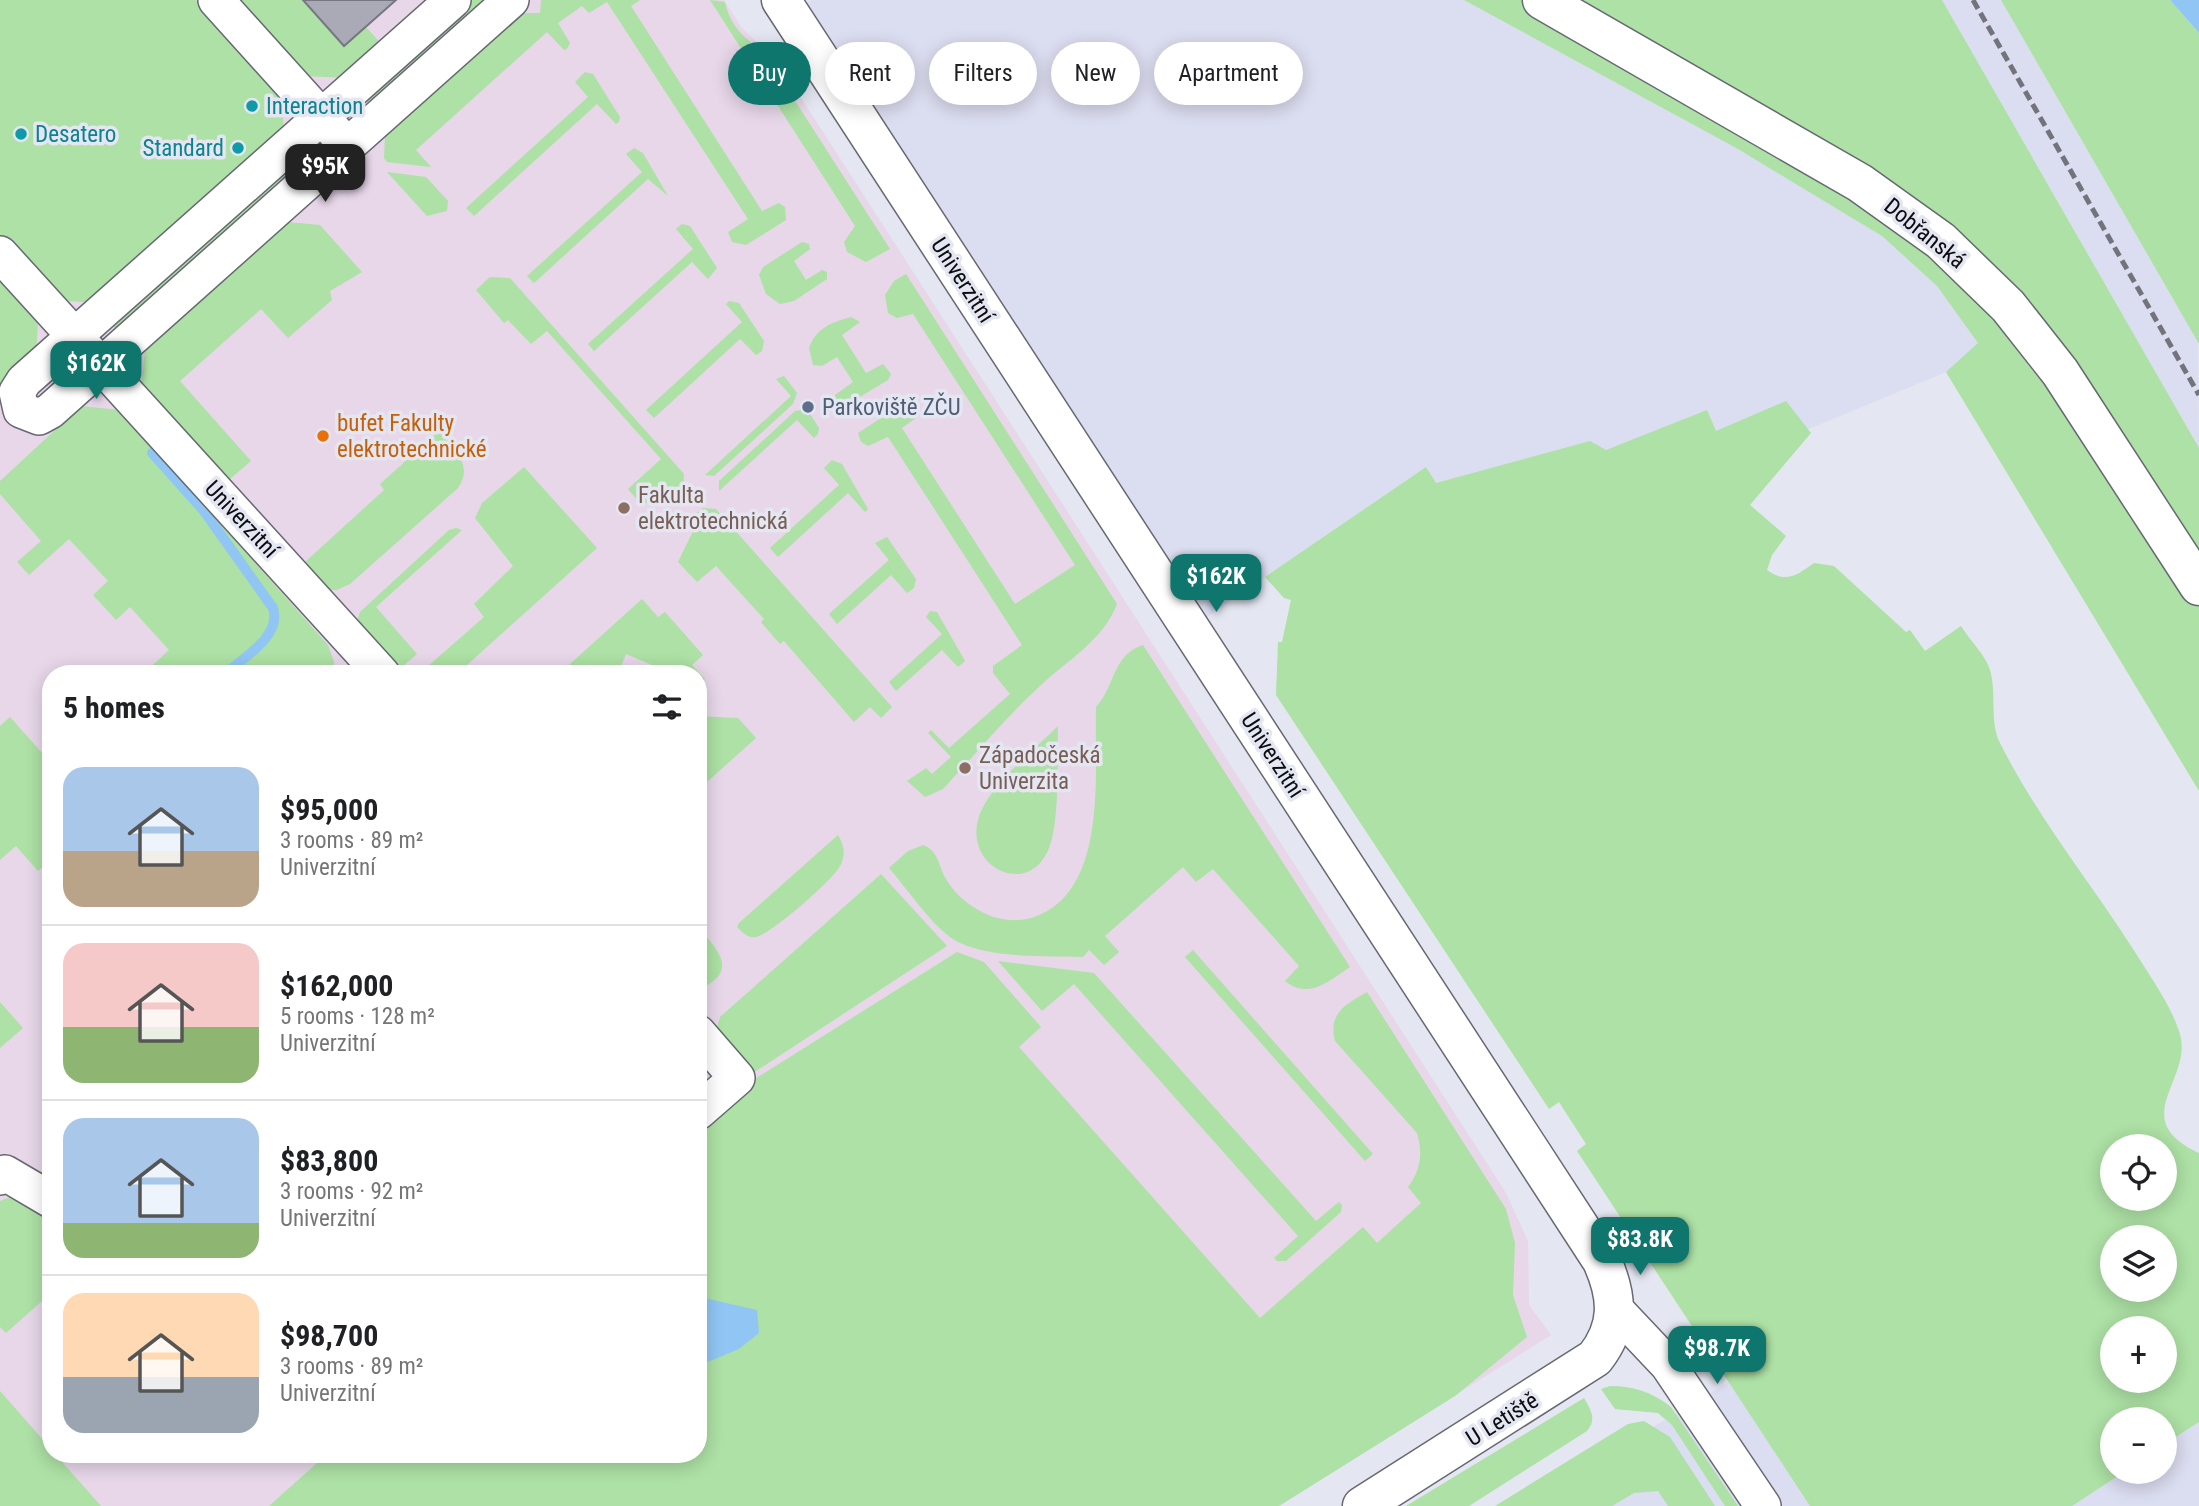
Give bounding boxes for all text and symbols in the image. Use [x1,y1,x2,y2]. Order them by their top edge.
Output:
chip: Buy [728,42,811,105]
chip: Rent [825,42,915,105]
chip: Filters [929,42,1037,105]
chip: New [1051,42,1140,105]
chip: Apartment [1154,42,1303,105]
place label: Interaction [266,93,363,120]
marker: Interaction [244,98,260,114]
place label: Desatero [35,121,116,148]
marker: Desatero [13,126,29,142]
place label: Standard [142,135,224,162]
marker: Standard [230,140,246,156]
pin: $95K [284,144,366,204]
text: $95K [301,153,349,180]
street label: Dobřanská [1879,192,1971,274]
street label: Univerzitní [925,233,1001,329]
pin: $162K [47,342,145,401]
text: $162K [66,350,126,377]
place label: Parkoviště ZČU [822,392,961,421]
marker: Parkoviště ZČU [800,399,816,415]
place label: bufet Fakulty elektrotechnické [337,410,487,463]
marker: bufet Fakulty elektrotechnické [315,428,331,444]
street label: Univerzitní [199,475,285,565]
place label: Fakulta elektrotechnická [638,482,788,535]
marker: Fakulta elektrotechnická [616,500,632,516]
pin: $162K [1167,554,1265,614]
text: $162K [1186,563,1246,590]
icon: filters [648,688,686,726]
text: 5 homes [63,690,165,725]
street label: Univerzitní [1235,708,1311,804]
place label: Západočeská Univerzita [979,742,1101,795]
marker: Západočeská Univerzita [957,760,973,776]
text: $95,000 [280,792,378,827]
icon: home [119,795,203,879]
text: 3 rooms · 89 m² [280,827,423,854]
text: Univerzitní [280,854,376,881]
text: $162,000 [280,968,393,1003]
icon: home [119,971,203,1055]
text: 5 rooms · 128 m² [280,1003,435,1030]
text: Univerzitní [280,1030,376,1057]
map controls [2100,1134,2177,1484]
button: locate [2100,1134,2177,1211]
text: $83,800 [280,1143,378,1178]
icon: home [119,1146,203,1230]
text: 3 rooms · 92 m² [280,1178,423,1205]
text: Univerzitní [280,1205,376,1232]
pin: $83.8K [1583,1218,1697,1277]
button: layers [2100,1225,2177,1302]
text: $83.8K [1607,1226,1673,1253]
button: + [2100,1316,2177,1393]
text: $98,700 [280,1318,378,1353]
icon: home [119,1321,203,1405]
pin: $98.7K [1660,1326,1774,1386]
text: $98.7K [1684,1335,1750,1362]
text: 3 rooms · 89 m² [280,1353,423,1380]
text: Univerzitní [280,1380,376,1407]
street label: U Letiště [1461,1387,1543,1452]
button: − [2100,1407,2177,1484]

